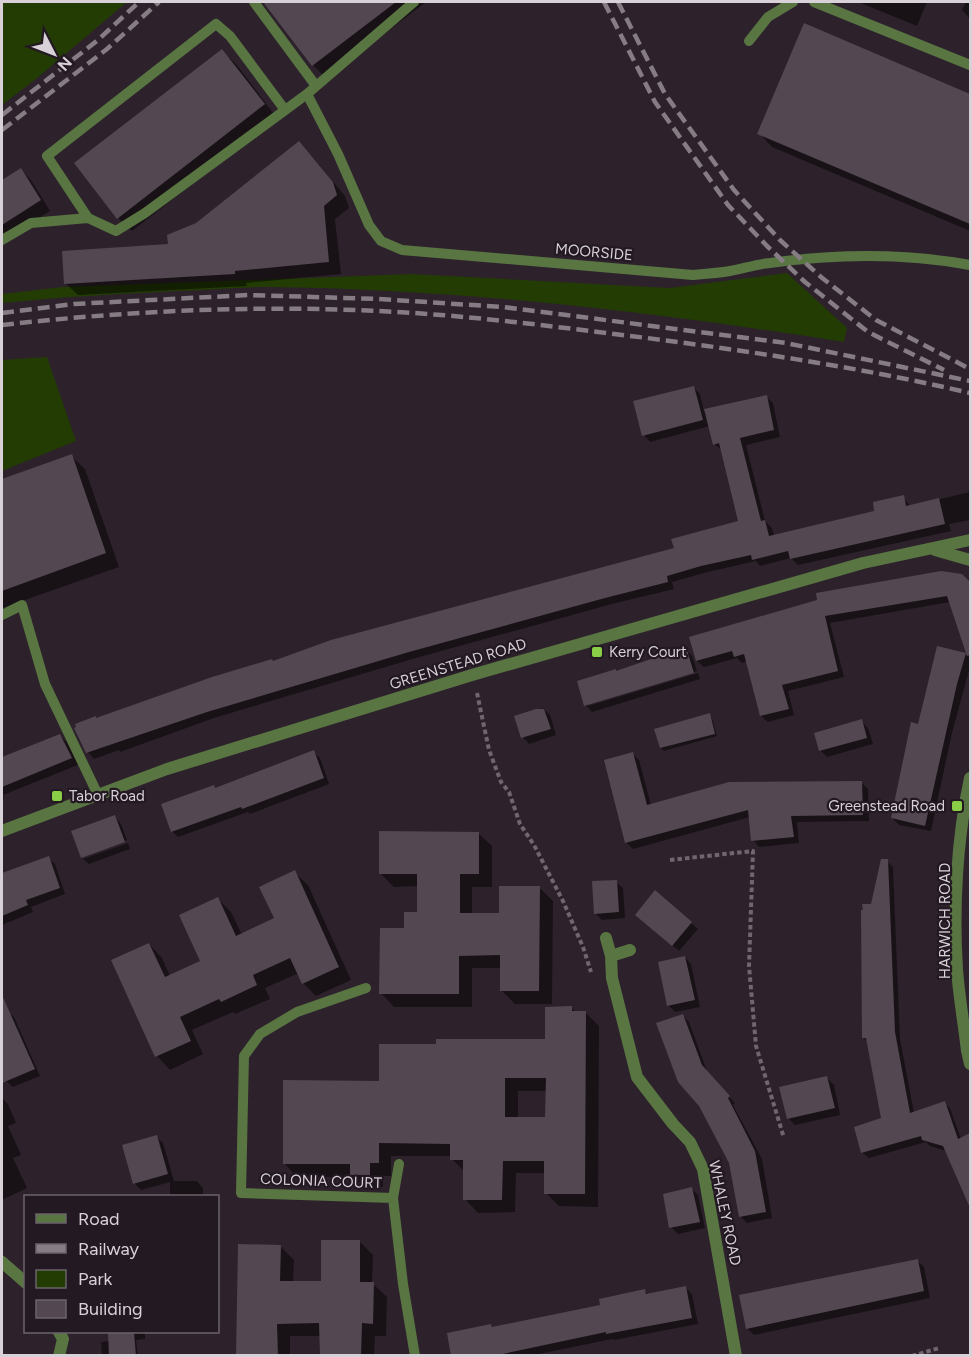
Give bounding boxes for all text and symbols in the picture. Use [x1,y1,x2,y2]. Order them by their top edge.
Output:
north arrow [24,24,84,84]
text: N [54,53,76,75]
street label: MOORSIDE [554,240,634,264]
street label: GREENSTEAD ROAD [387,635,529,693]
place label: Kerry Court [609,643,687,661]
marker: Kerry Court [590,645,604,659]
place label: Tabor Road [69,787,145,805]
marker: Tabor Road [50,789,64,803]
place label: Greenstead Road [828,797,945,815]
marker: Greenstead Road [950,799,964,813]
street label: HARWICH ROAD [936,863,954,979]
street label: WHALEY ROAD [705,1159,745,1267]
street label: COLONIA COURT [260,1170,383,1192]
legend [24,1195,219,1333]
text: Road [78,1208,119,1230]
text: Railway [78,1238,140,1260]
text: Park [78,1268,113,1290]
text: Building [78,1298,143,1320]

